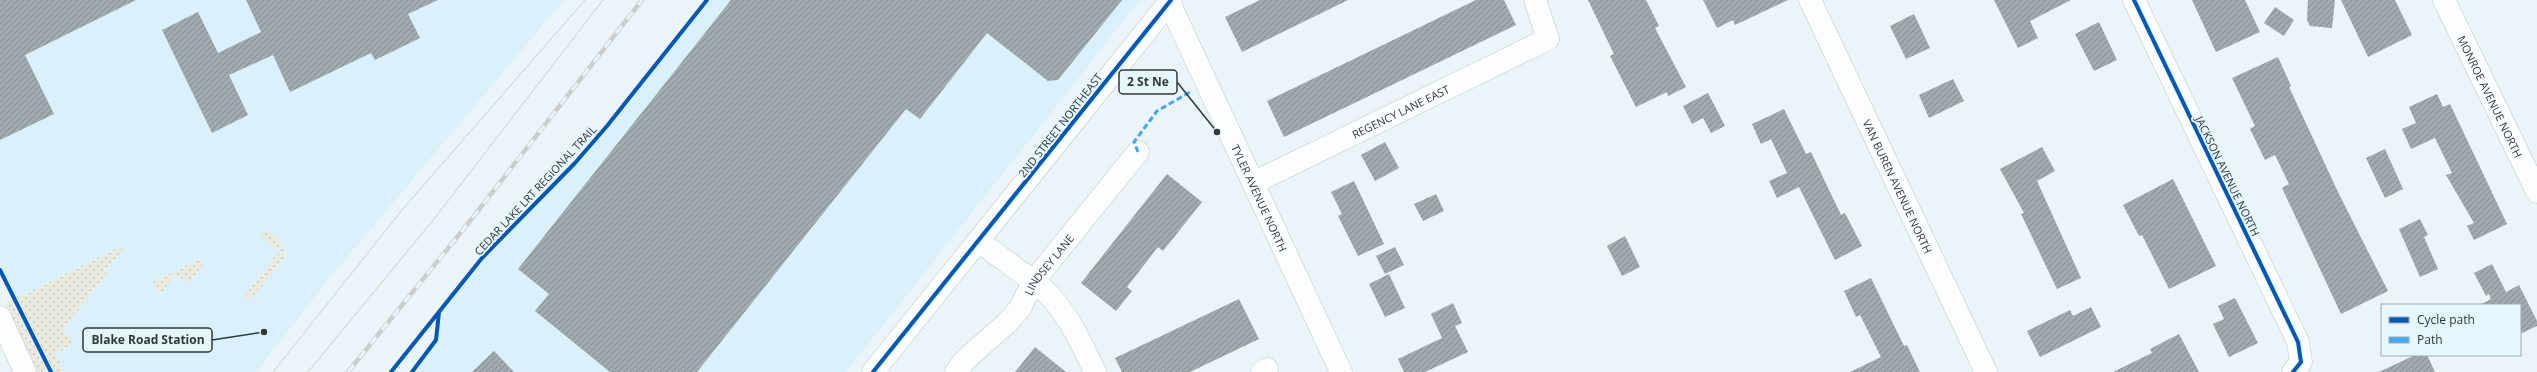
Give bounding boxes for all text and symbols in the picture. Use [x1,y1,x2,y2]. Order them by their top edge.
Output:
street label: MONROE AVENUE NORTH [2455,33,2527,160]
street label: 2ND STREET NORTHEAST [1015,70,1105,180]
callout: 2 St Ne [1119,70,1177,94]
text: 2 St Ne [1127,73,1169,90]
street label: REGENCY LANE EAST [1349,81,1452,141]
street label: JACKSON AVENUE NORTH [2192,112,2264,239]
street label: VAN BUREN AVENUE NORTH [1860,117,1936,256]
street label: CEDAR LAKE LRT REGIONAL TRAIL [471,122,599,258]
street label: TYLER AVENUE NORTH [1229,142,1291,254]
street label: LINDSEY LANE [1020,231,1076,298]
legend [2381,304,2521,356]
text: Cycle path [2417,311,2475,328]
callout: Blake Road Station [83,328,212,352]
text: Blake Road Station [91,331,205,348]
text: Path [2417,331,2443,348]

